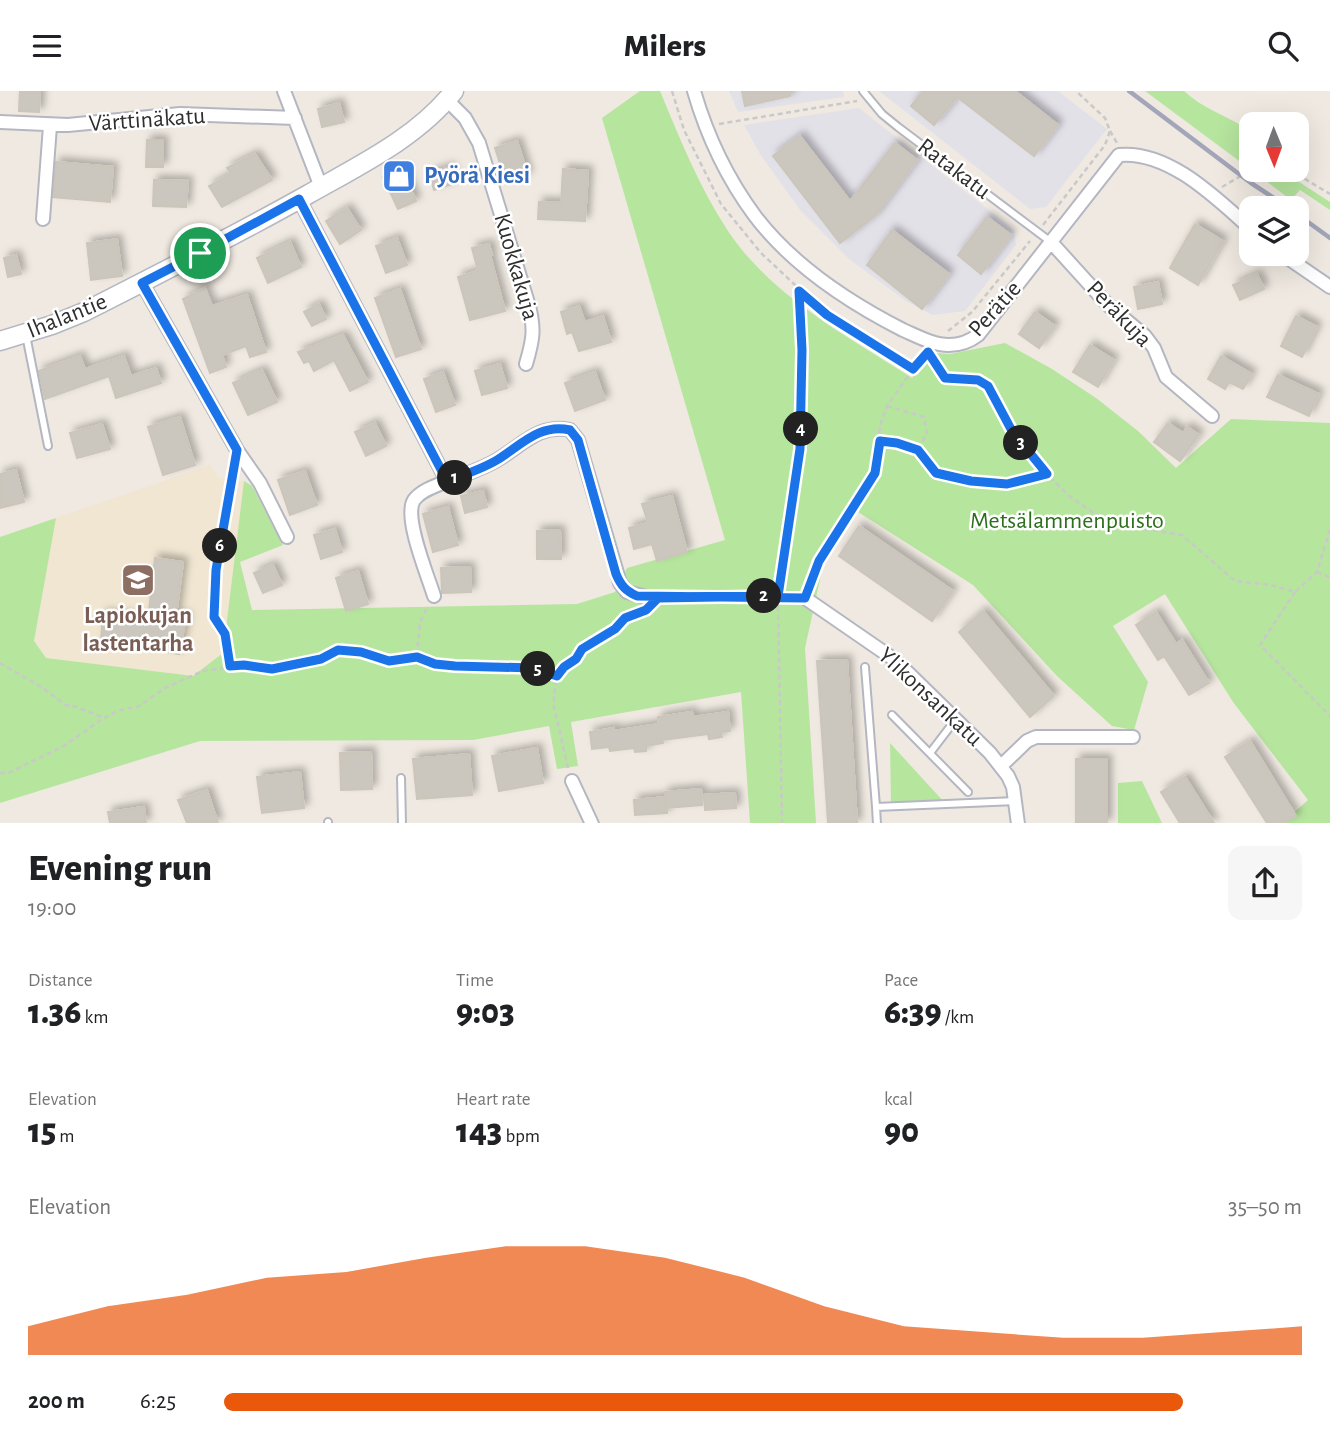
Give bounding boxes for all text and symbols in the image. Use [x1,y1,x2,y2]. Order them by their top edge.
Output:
icon: menu [28,27,66,65]
icon: search [1264,27,1302,65]
text: Milers [624,30,706,62]
street label: Värttinäkatu [88,104,206,136]
north arrow [1239,112,1309,182]
map controls [1239,112,1309,266]
street label: Ratakatu [913,134,995,204]
shop icon: Pyörä Kiesi [380,157,418,195]
place label: Pyörä Kiesi [424,164,530,188]
button: layers [1239,196,1309,266]
street label: Kuokkakuja [489,211,543,323]
pin [170,223,230,283]
icon: arrive [181,234,219,272]
street label: Peräkuja [1082,276,1156,352]
street label: Perätie [964,277,1026,341]
street label: Ihalantie [24,289,110,343]
pin: 4 [784,411,818,447]
text: 4 [796,419,805,438]
pin: 3 [1004,425,1038,461]
text: 3 [1016,433,1025,452]
pin: 1 [438,461,472,495]
text: 1 [451,468,458,487]
park label: Metsälammenpuisto [970,509,1164,533]
pin: 6 [202,529,238,563]
text: 6 [215,536,224,555]
school or university icon: Lapiokujan lastentarha [119,561,157,599]
pin: 2 [746,579,782,613]
text: 2 [759,586,768,605]
place label: Lapiokujan lastentarha [82,604,194,656]
street label: Ylikonsankatu [873,643,987,751]
pin: 5 [520,651,556,687]
text: 5 [533,659,542,678]
button: share [1228,846,1302,920]
text: Evening run [28,850,212,888]
text: 19:00 [28,897,76,920]
text: Distance [28,971,92,990]
text: Time [456,971,494,990]
text: Pace [884,971,918,990]
text: 1.36 [28,995,81,1030]
text: 9:03 [456,995,515,1030]
text: 6:39 [884,995,942,1030]
text: km [81,1008,108,1027]
text: /km [942,1008,974,1027]
text: Elevation [28,1090,97,1109]
text: Heart rate [456,1090,531,1109]
text: kcal [884,1090,913,1109]
text: 15 [28,1114,56,1149]
text: 143 [456,1114,502,1149]
text: 90 [884,1114,919,1149]
text: m [56,1127,75,1146]
text: bpm [502,1127,540,1146]
text: Elevation [28,1196,111,1219]
text: 35–50 m [1228,1196,1302,1219]
text: 200 m [28,1390,85,1413]
text: 6:25 [140,1390,176,1413]

